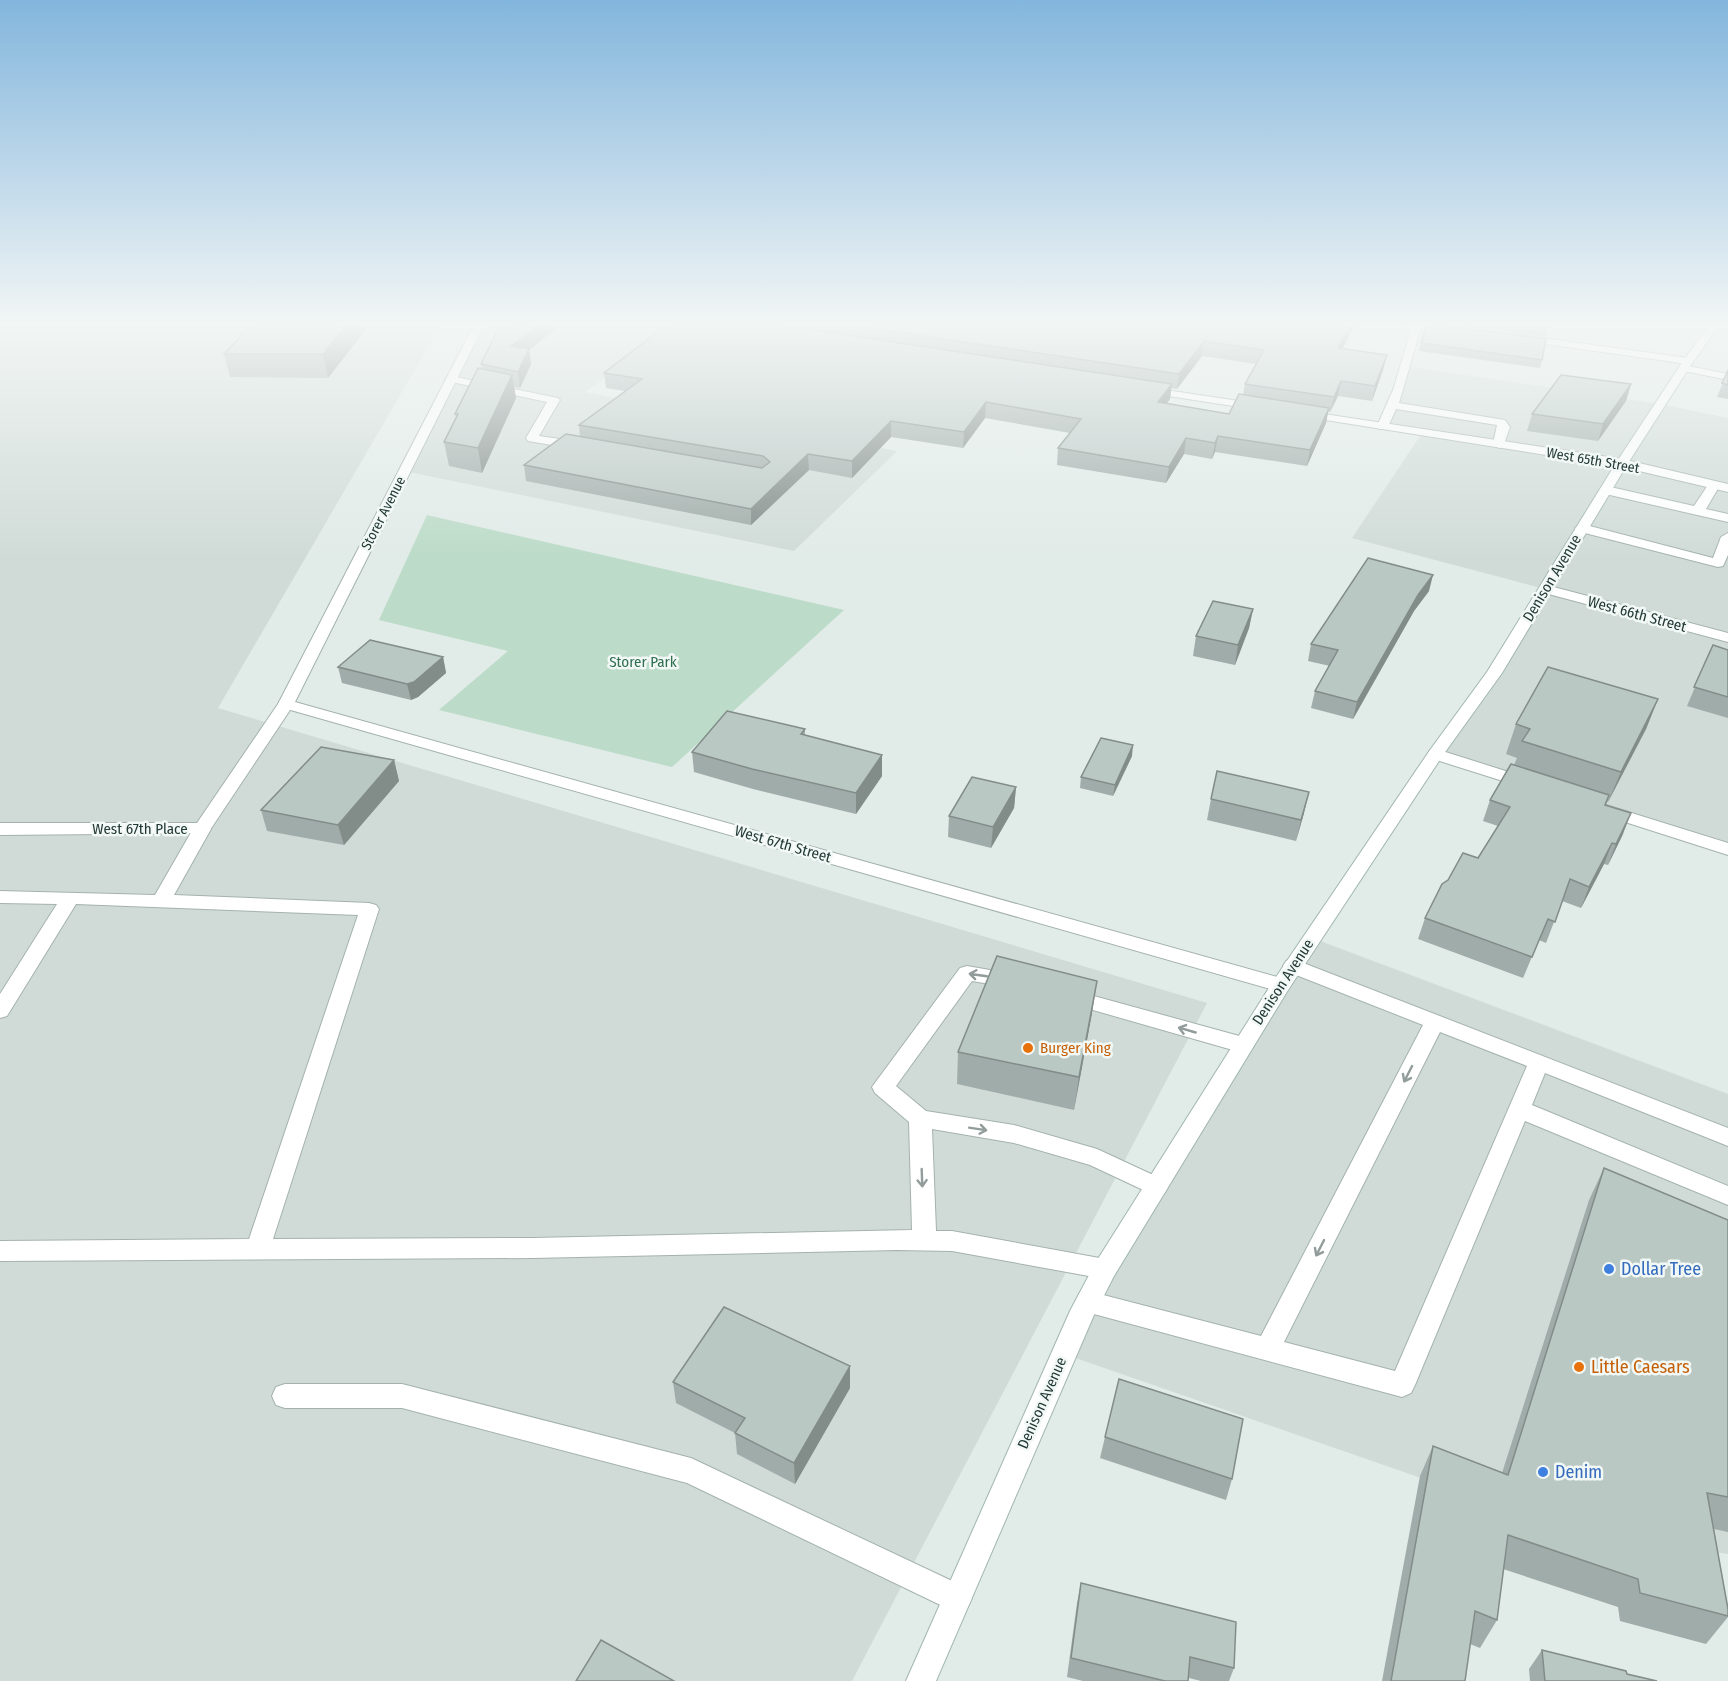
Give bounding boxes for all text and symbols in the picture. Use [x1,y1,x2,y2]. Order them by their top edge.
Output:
street label: West 65th Street [1545,444,1641,477]
street label: Storer Avenue [358,474,409,553]
street label: Denison Avenue [1519,531,1585,625]
street label: West 66th Street [1586,592,1688,636]
park label: Storer Park [609,653,677,671]
street label: West 67th Place [92,820,188,838]
street label: West 67th Street [733,822,834,866]
street label: Denison Avenue [1249,936,1317,1028]
one-way arrow [969,970,988,981]
one-way arrow [1178,1023,1197,1035]
place label: Burger King [1040,1039,1111,1057]
marker: Burger King [1021,1041,1035,1055]
one-way arrow [1402,1065,1414,1083]
one-way arrow [968,1123,988,1134]
one-way arrow [917,1167,928,1187]
one-way arrow [1313,1238,1325,1256]
place label: Dollar Tree [1621,1258,1701,1280]
marker: Dollar Tree [1602,1262,1616,1276]
street label: Denison Avenue [1014,1354,1070,1452]
place label: Little Caesars [1591,1356,1690,1378]
marker: Little Caesars [1572,1360,1586,1374]
place label: Denim [1555,1461,1602,1483]
marker: Denim [1536,1465,1550,1479]

